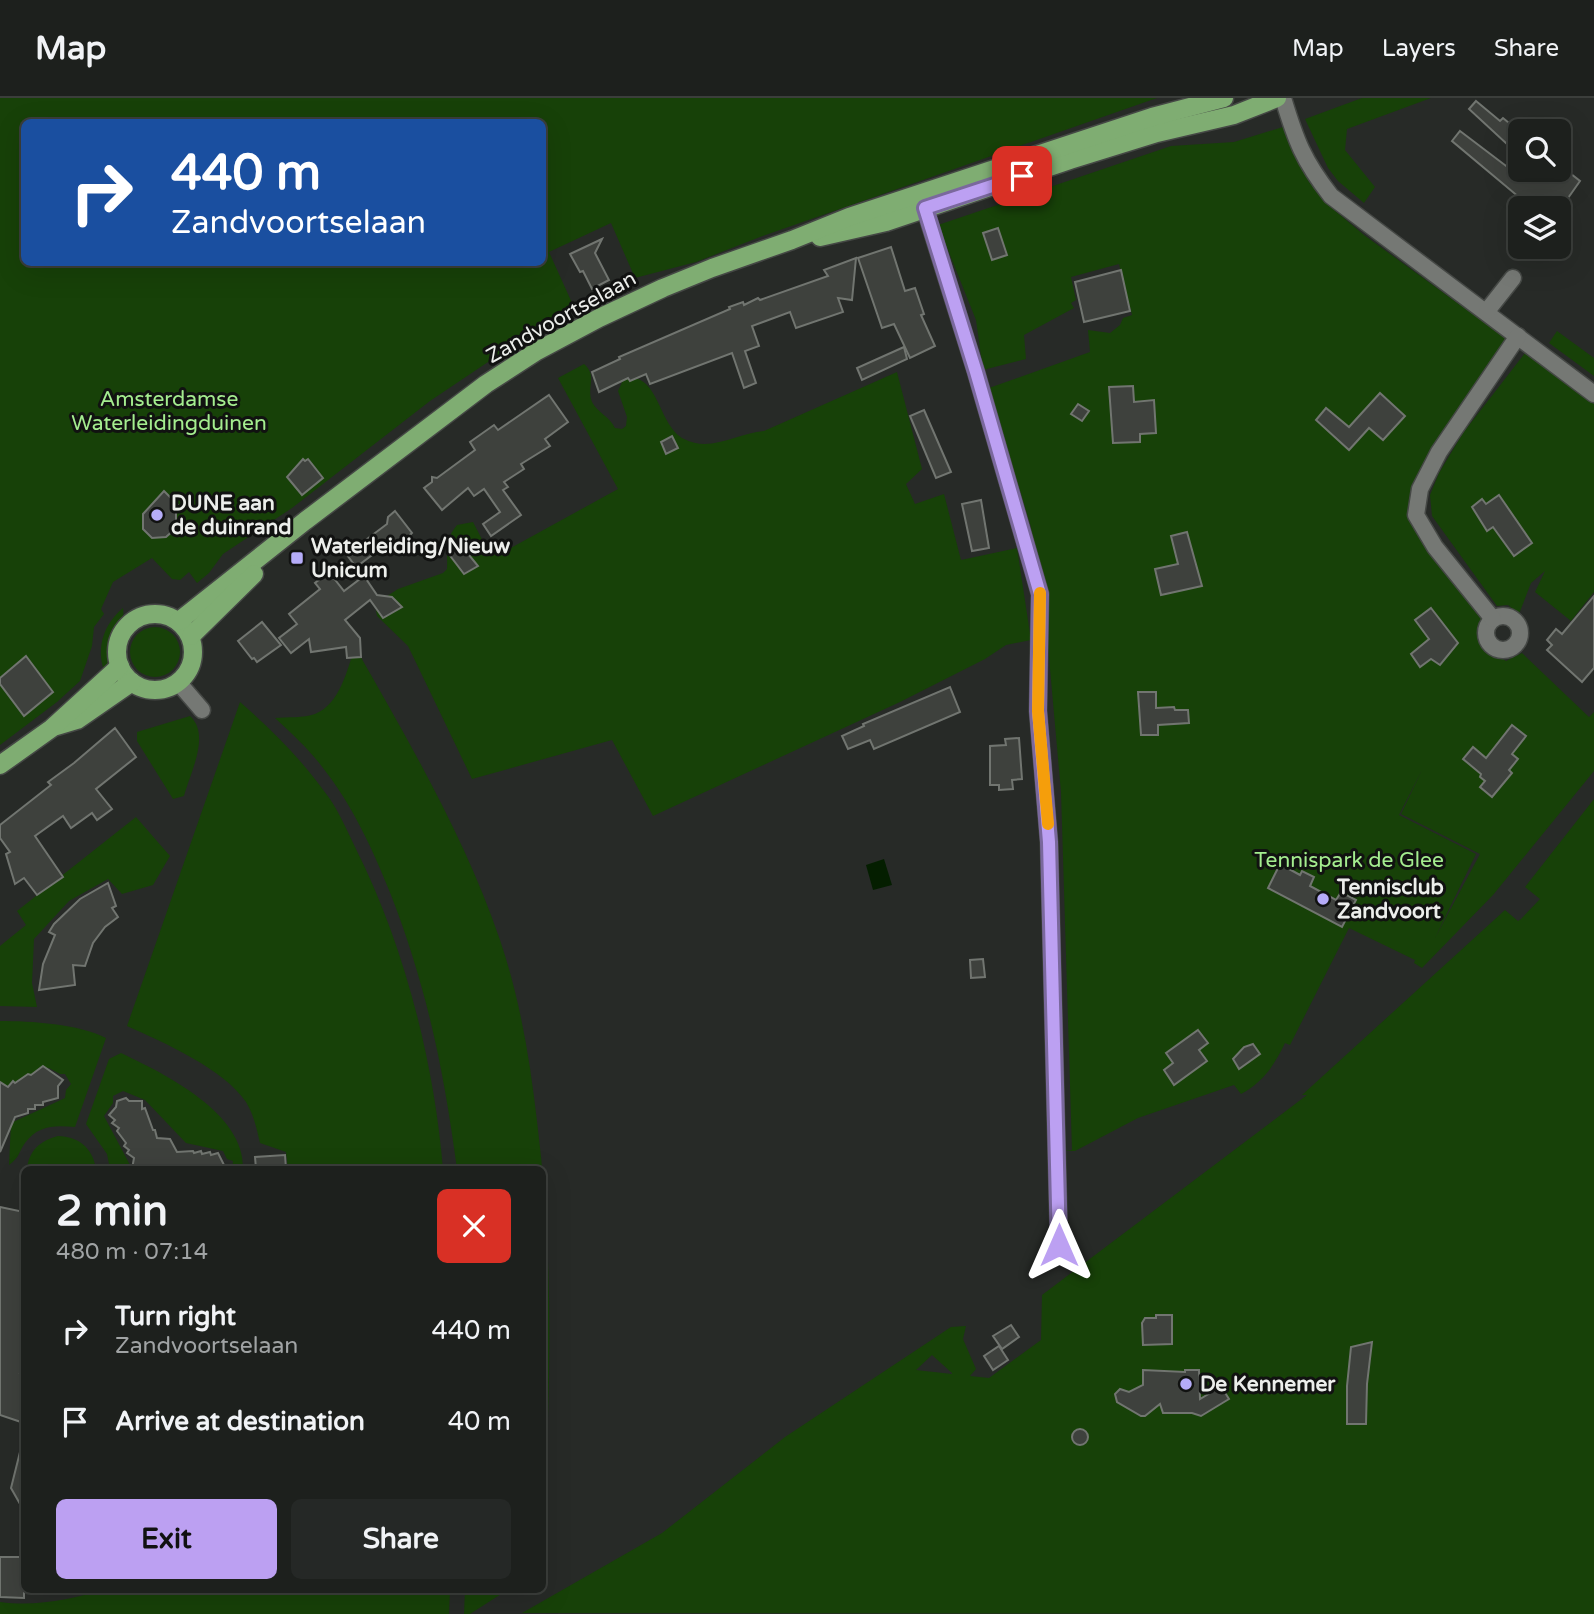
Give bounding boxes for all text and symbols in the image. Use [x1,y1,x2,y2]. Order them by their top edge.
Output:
text: Map [35,29,106,68]
text: Map [1292,34,1344,63]
text: Layers [1382,34,1456,63]
text: Share [1494,34,1559,63]
map controls [1508,119,1571,259]
button: search [1508,119,1571,182]
text: 440 m [171,144,321,203]
pin [992,146,1052,206]
icon: right [56,147,147,238]
icon: arrive [1003,157,1041,195]
button: layers [1508,196,1571,259]
text: Zandvoortselaan [171,204,426,242]
street label: Zandvoortselaan [482,266,641,369]
park label: Amsterdamse Waterleidingduinen [71,387,267,436]
place label: DUNE aan de duinrand [171,491,292,540]
marker: DUNE aan de duinrand [149,507,165,523]
place label: Waterleiding/Nieuw Unicum [311,534,510,583]
marker: Waterleiding/Nieuw Unicum [289,550,305,566]
park label: Tennispark de Glee [1254,848,1444,873]
place label: Tennisclub Zandvoort [1336,875,1444,924]
marker: Tennisclub Zandvoort [1315,891,1331,907]
text: 2 min [56,1186,168,1237]
button: close [437,1189,511,1263]
position arrow [1022,1208,1096,1282]
text: 480 m · 07:14 [56,1238,208,1266]
text: Turn right [115,1301,236,1332]
icon: right [56,1312,94,1350]
text: 440 m [431,1315,511,1346]
text: Zandvoortselaan [115,1332,298,1360]
place label: De Kennemer [1200,1372,1336,1397]
marker: De Kennemer [1178,1376,1194,1392]
icon: arrive [56,1403,94,1441]
text: Arrive at destination [115,1406,365,1437]
text: 40 m [448,1406,511,1437]
button: Exit [56,1499,277,1579]
button: Share [291,1499,511,1579]

